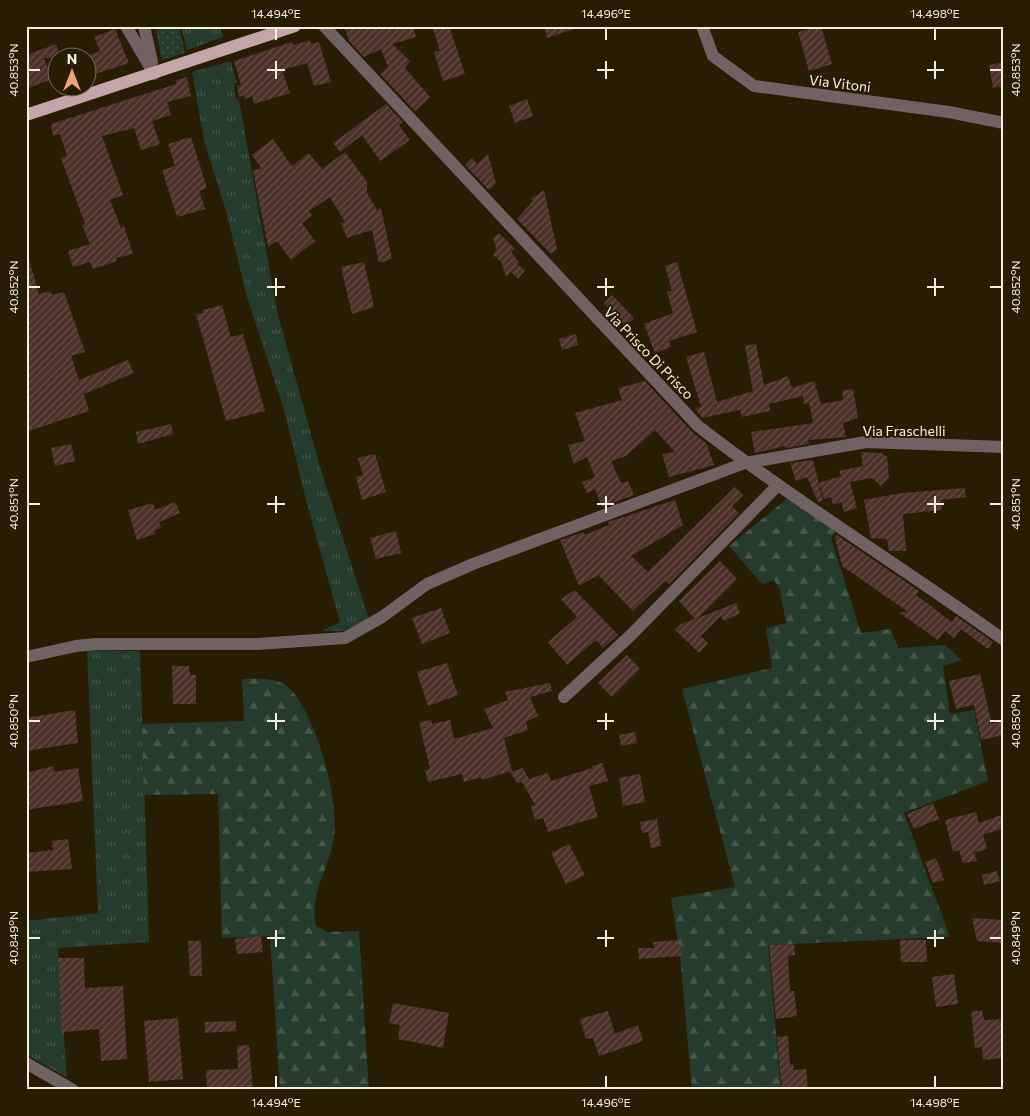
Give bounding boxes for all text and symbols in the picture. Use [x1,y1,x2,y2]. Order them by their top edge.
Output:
text: 14.494°E [251,6,301,20]
text: 14.496°E [581,6,631,20]
text: 14.498°E [910,6,960,20]
text: 40.853°N [6,43,20,97]
text: 40.853°N [1008,43,1022,97]
north arrow [48,48,98,98]
text: N [67,50,77,67]
street label: Via Vitoni [808,71,872,95]
text: 40.852°N [6,260,20,314]
text: 40.852°N [1008,260,1022,314]
street label: Via Prisco Di Prisco [601,303,697,403]
street label: Via Fraschelli [862,422,946,439]
text: 40.851°N [6,478,20,530]
text: 40.851°N [1008,478,1022,530]
text: 40.850°N [6,694,20,748]
text: 40.850°N [1008,694,1022,748]
text: 40.849°N [6,911,20,965]
text: 40.849°N [1008,911,1022,965]
text: 14.494°E [251,1095,301,1109]
text: 14.496°E [581,1095,631,1109]
text: 14.498°E [910,1095,960,1109]

